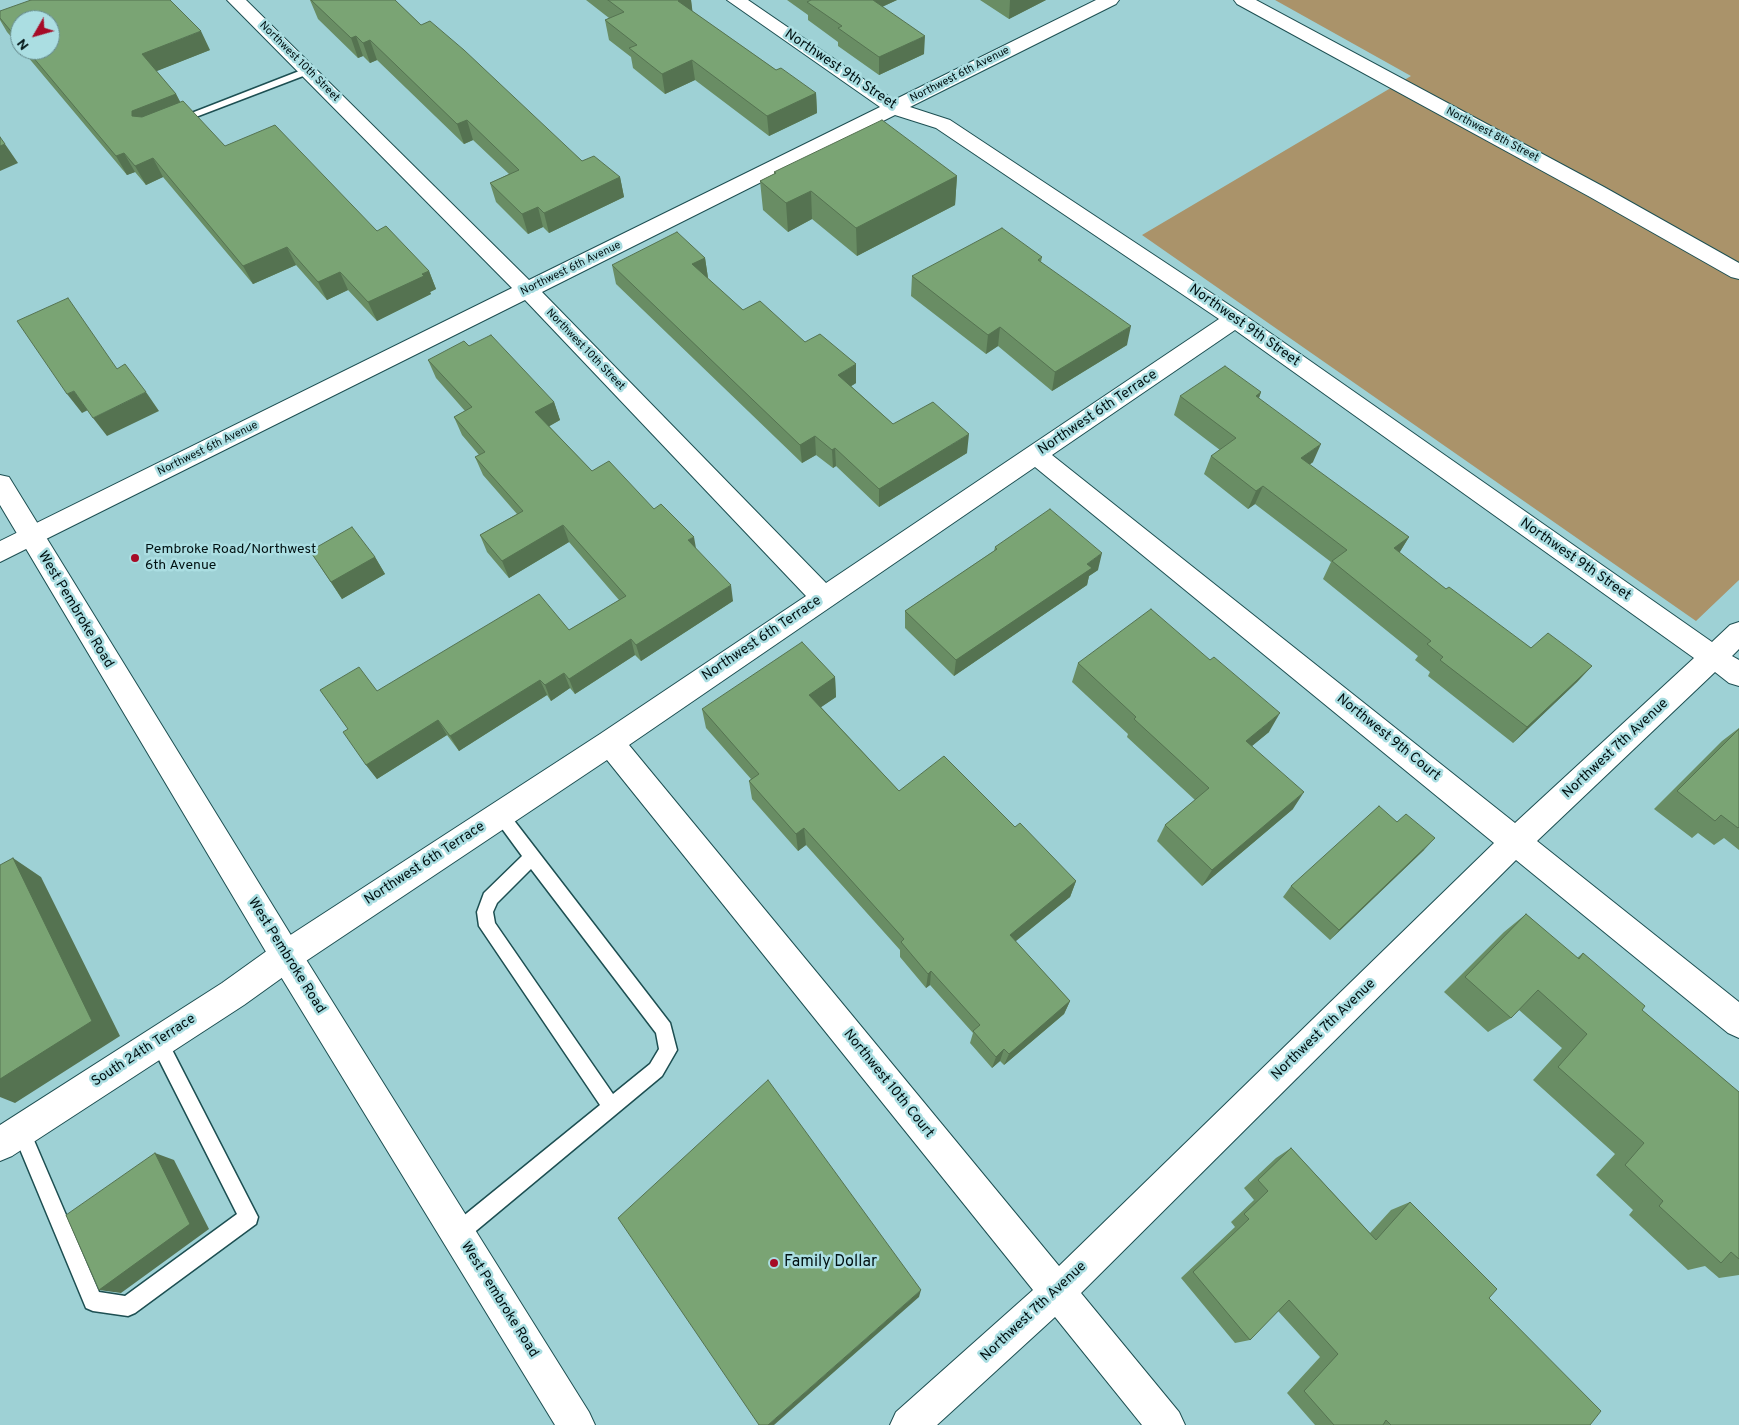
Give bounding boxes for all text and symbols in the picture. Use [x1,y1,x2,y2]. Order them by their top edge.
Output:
north arrow [10,10,60,60]
street label: Northwest 10th Street [256,19,342,105]
street label: Northwest 9th Street [781,26,899,114]
text: N [14,35,33,53]
street label: Northwest 6th Avenue [908,44,1012,106]
street label: Northwest 8th Street [1443,105,1541,165]
street label: Northwest 6th Avenue [519,239,623,299]
street label: Northwest 9th Street [1185,281,1303,371]
street label: Northwest 10th Street [543,307,627,393]
street label: Northwest 6th Terrace [1035,367,1161,459]
street label: Northwest 6th Avenue [156,419,260,479]
street label: Northwest 9th Street [1516,515,1634,605]
place label: Pembroke Road/Northwest 6th Avenue [145,542,316,574]
street label: West Pembroke Road [33,549,117,671]
marker: Pembroke Road/Northwest 6th Avenue [129,552,141,564]
street label: Northwest 6th Terrace [699,593,825,685]
street label: Northwest 9th Court [1333,691,1443,785]
street label: Northwest 7th Avenue [1560,696,1672,802]
street label: Northwest 6th Terrace [362,819,488,909]
street label: West Pembroke Road [244,895,328,1017]
street label: Northwest 7th Avenue [1268,976,1380,1084]
street label: South 24th Terrace [89,1011,199,1091]
street label: Northwest 10th Court [839,1026,937,1142]
street label: West Pembroke Road [457,1239,541,1361]
place label: Family Dollar [784,1253,877,1273]
marker: Family Dollar [768,1257,780,1269]
street label: Northwest 7th Avenue [978,1259,1090,1365]

